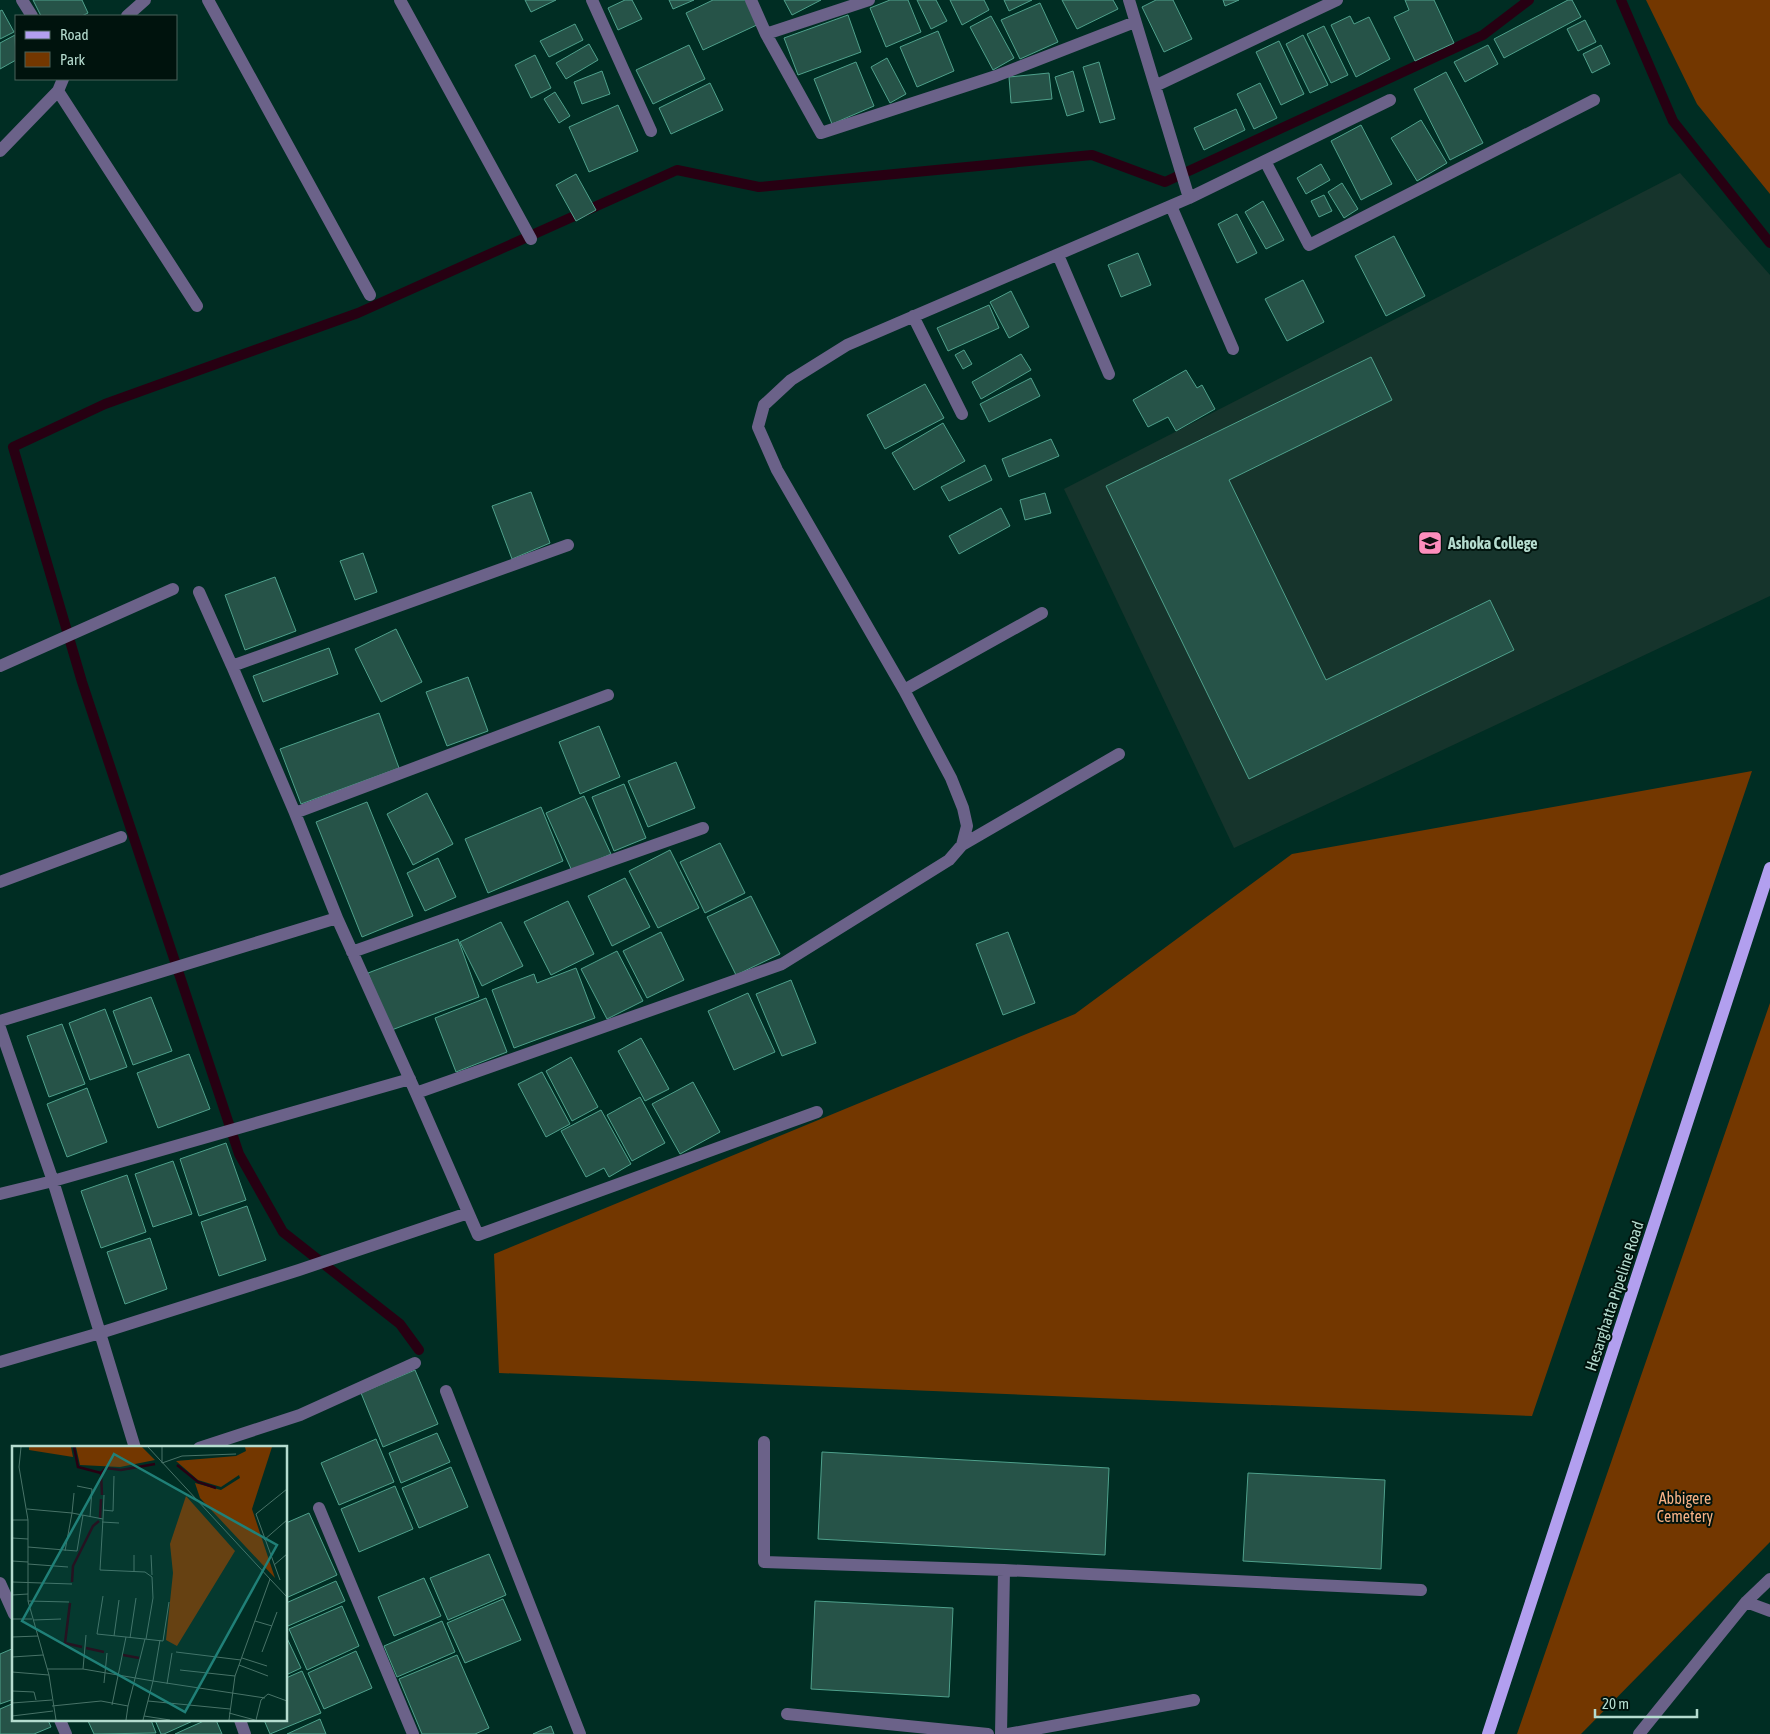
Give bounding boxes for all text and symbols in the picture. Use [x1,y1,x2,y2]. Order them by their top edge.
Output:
legend [15,15,178,80]
text: Road [60,26,89,43]
text: Park [60,51,85,68]
school or university icon: Ashoka College [1417,530,1443,556]
place label: Ashoka College [1447,534,1538,552]
street label: Hesarghatta Pipeline Road [1581,1219,1648,1374]
inset map [12,1446,288,1722]
park label: Abbigere Cemetery [1657,1489,1714,1526]
scale bar [1595,1686,1698,1718]
text: 20 m [1602,1695,1629,1712]

